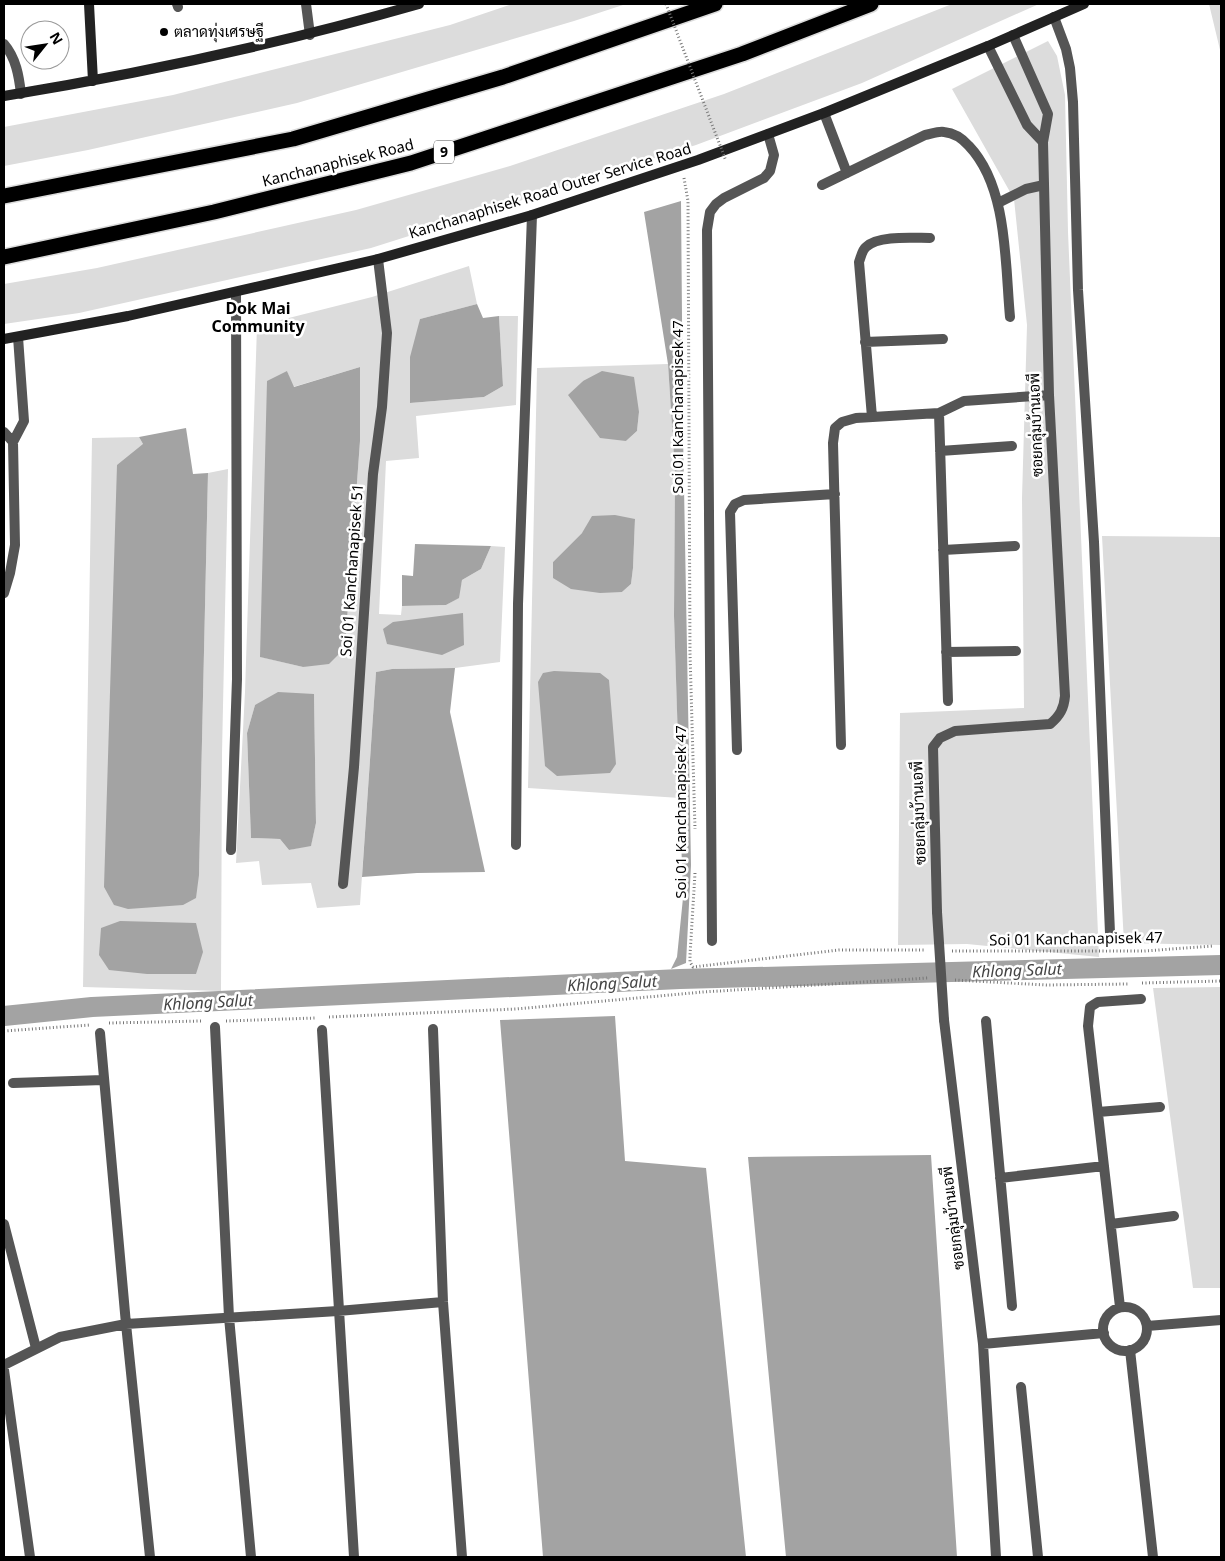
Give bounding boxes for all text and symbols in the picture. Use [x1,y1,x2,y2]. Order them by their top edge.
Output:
north arrow [20,20,70,70]
place label: ตลาดทุ่งเศรษฐี [174,21,264,43]
marker: ตลาดทุ่งเศรษฐี [158,26,170,38]
text: N [46,29,68,48]
street label: Kanchanaphisek Road [260,134,416,191]
street label: Kanchanaphisek Road Outer Service Road [406,137,693,243]
road number: 9 [434,140,454,163]
district label: Dok Mai Community [211,297,305,337]
street label: Soi 01 Kanchanapisek 47 [667,320,687,494]
street label: ซอยกลุ่มบ้านเอพี [1023,373,1049,477]
street label: Soi 01 Kanchanapisek 51 [335,483,367,657]
street label: Soi 01 Kanchanapisek 47 [670,725,690,899]
street label: ซอยกลุ่มบ้านเอพี [906,761,932,865]
street label: Soi 01 Kanchanapisek 47 [989,926,1163,950]
water label: Khlong Salut [972,957,1063,983]
water label: Khlong Salut [567,970,658,996]
water label: Khlong Salut [163,989,254,1015]
street label: ซอยกลุ่มบ้านเอพี [936,1165,970,1271]

